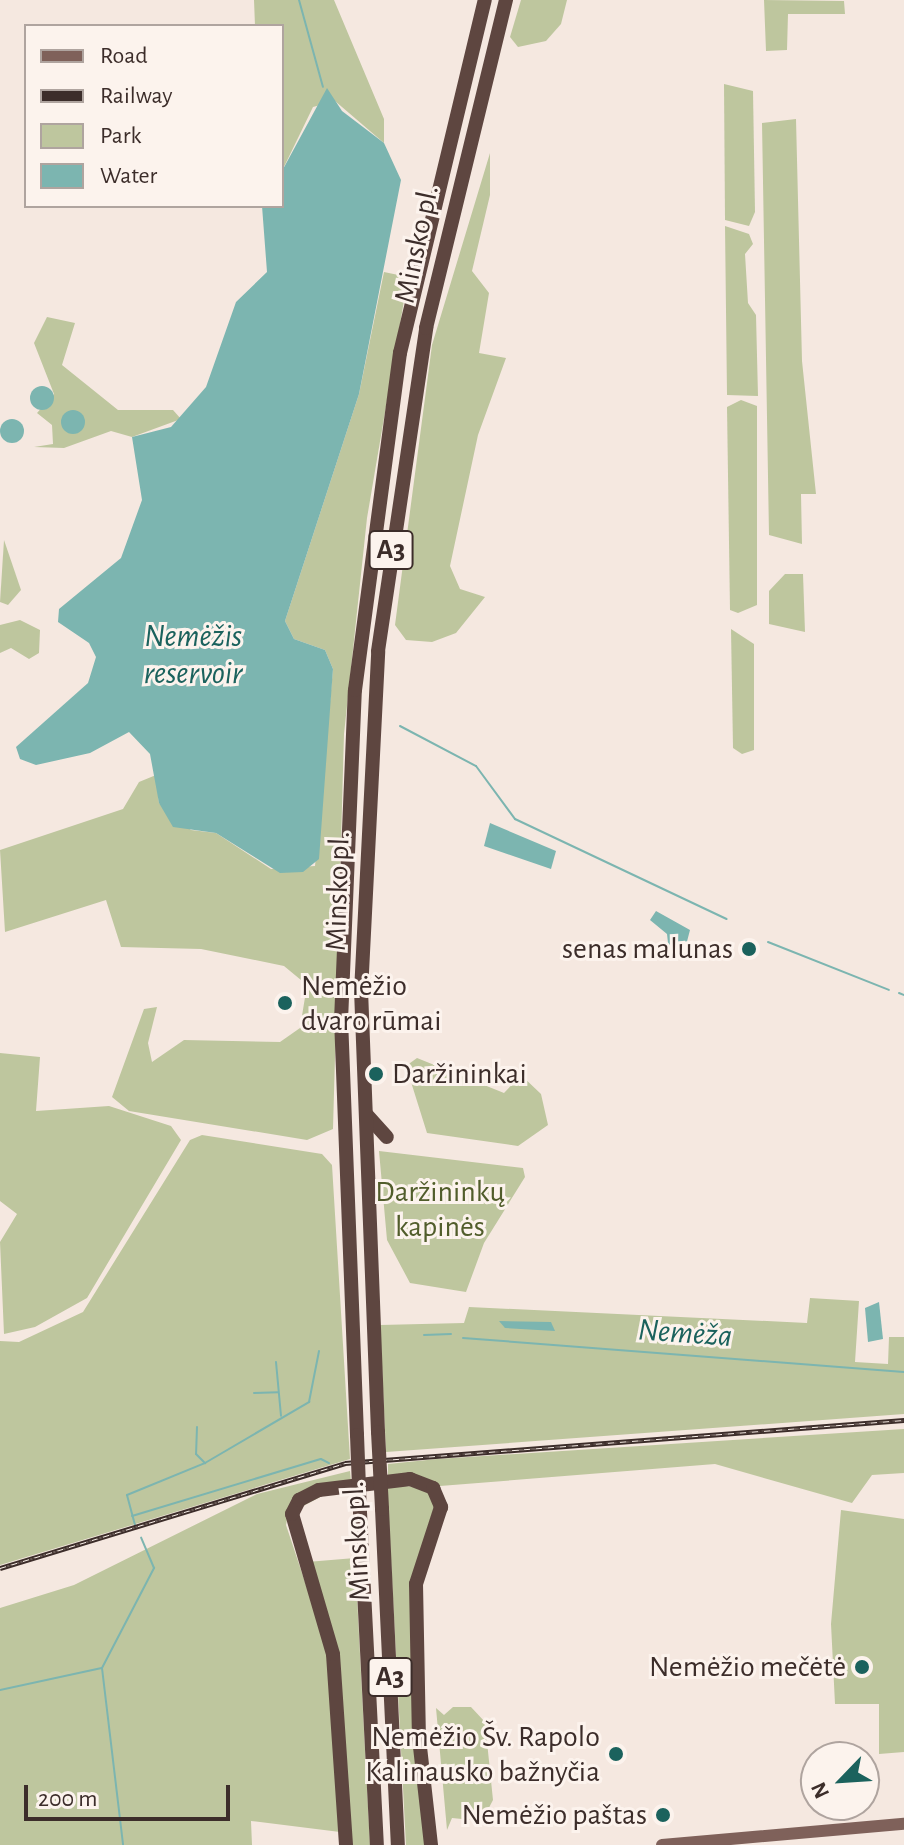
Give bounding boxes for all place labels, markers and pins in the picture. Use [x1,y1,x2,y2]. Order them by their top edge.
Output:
place label: senas malunas [562,931,733,967]
marker: senas malunas [740,940,758,958]
place label: Nemėžio dvaro rūmai [301,968,441,1038]
marker: Nemėžio dvaro rūmai [276,994,294,1012]
place label: Daržininkai [392,1056,527,1092]
marker: Daržininkai [367,1065,385,1083]
place label: Nemėžio mečėtė [649,1649,846,1685]
marker: Nemėžio mečėtė [853,1658,871,1676]
place label: Nemėžio Šv. Rapolo Kalinausko bažnyčia [365,1719,600,1790]
marker: Nemėžio Šv. Rapolo Kalinausko bažnyčia [607,1745,625,1763]
place label: Nemėžio paštas [461,1797,647,1833]
marker: Nemėžio paštas [654,1806,672,1824]

